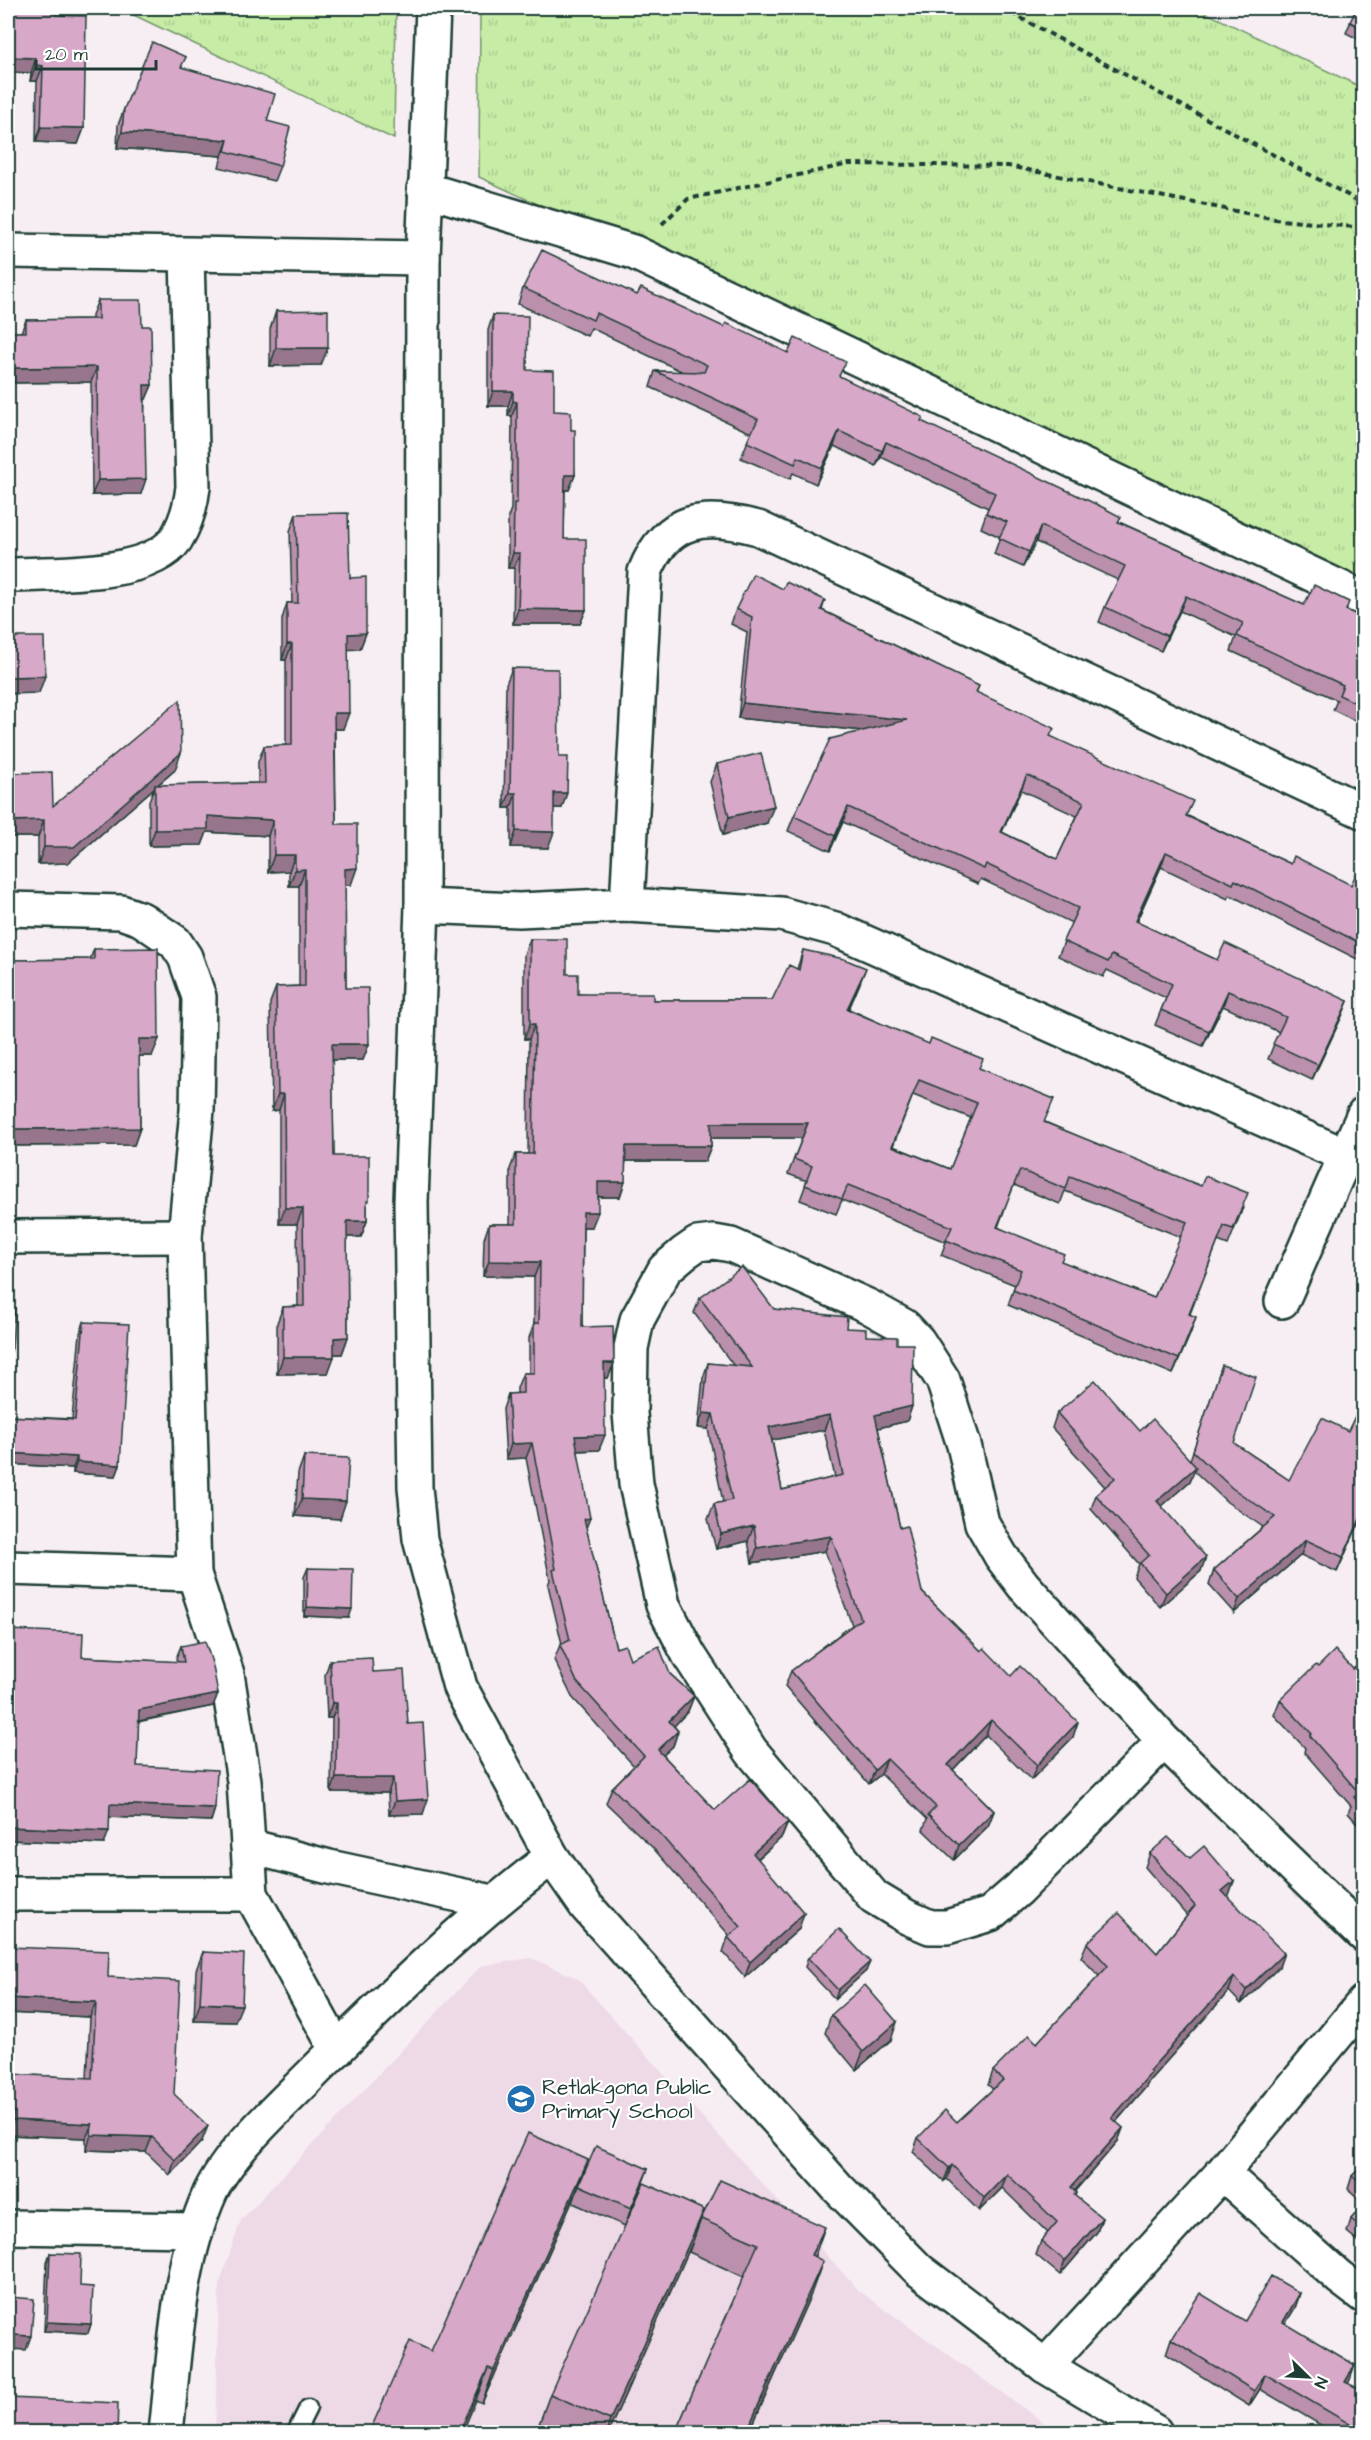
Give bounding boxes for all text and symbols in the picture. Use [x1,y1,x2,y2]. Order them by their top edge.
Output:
scale bar [36,33,156,71]
text: 20 m [45,42,88,67]
place label: Retlakgona Public Primary School [542,2073,712,2128]
school or university icon: Retlakgona Public Primary School [505,2083,537,2115]
north arrow [1278,2347,1338,2407]
text: N [1309,2374,1333,2392]

